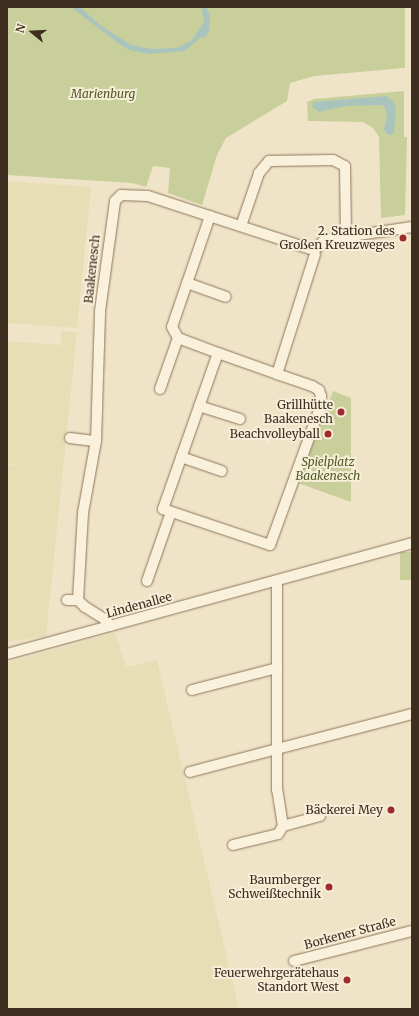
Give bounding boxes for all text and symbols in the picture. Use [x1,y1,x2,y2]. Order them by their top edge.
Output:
north arrow [12,12,52,52]
text: N [13,22,29,35]
park label: Marienburg [71,87,135,101]
place label: 2. Station des Großen Kreuzweges [280,224,395,252]
marker: 2. Station des Großen Kreuzweges [398,233,408,243]
street label: Baakenesch [81,234,103,304]
place label: Grillhütte Baakenesch [264,398,333,426]
marker: Grillhütte Baakenesch [336,407,346,417]
place label: Beachvolleyball [230,427,320,441]
marker: Beachvolleyball [323,429,333,439]
park label: Spielplatz Baakenesch [296,455,360,483]
street label: Lindenallee [105,589,173,621]
place label: Bäckerei Mey [306,803,383,817]
marker: Bäckerei Mey [386,805,396,815]
place label: Baumberger Schweißtechnik [228,873,321,901]
marker: Baumberger Schweißtechnik [324,882,334,892]
street label: Borkener Straße [303,914,397,952]
place label: Feuerwehrgerätehaus Standort West [214,966,339,994]
marker: Feuerwehrgerätehaus Standort West [342,975,352,985]

